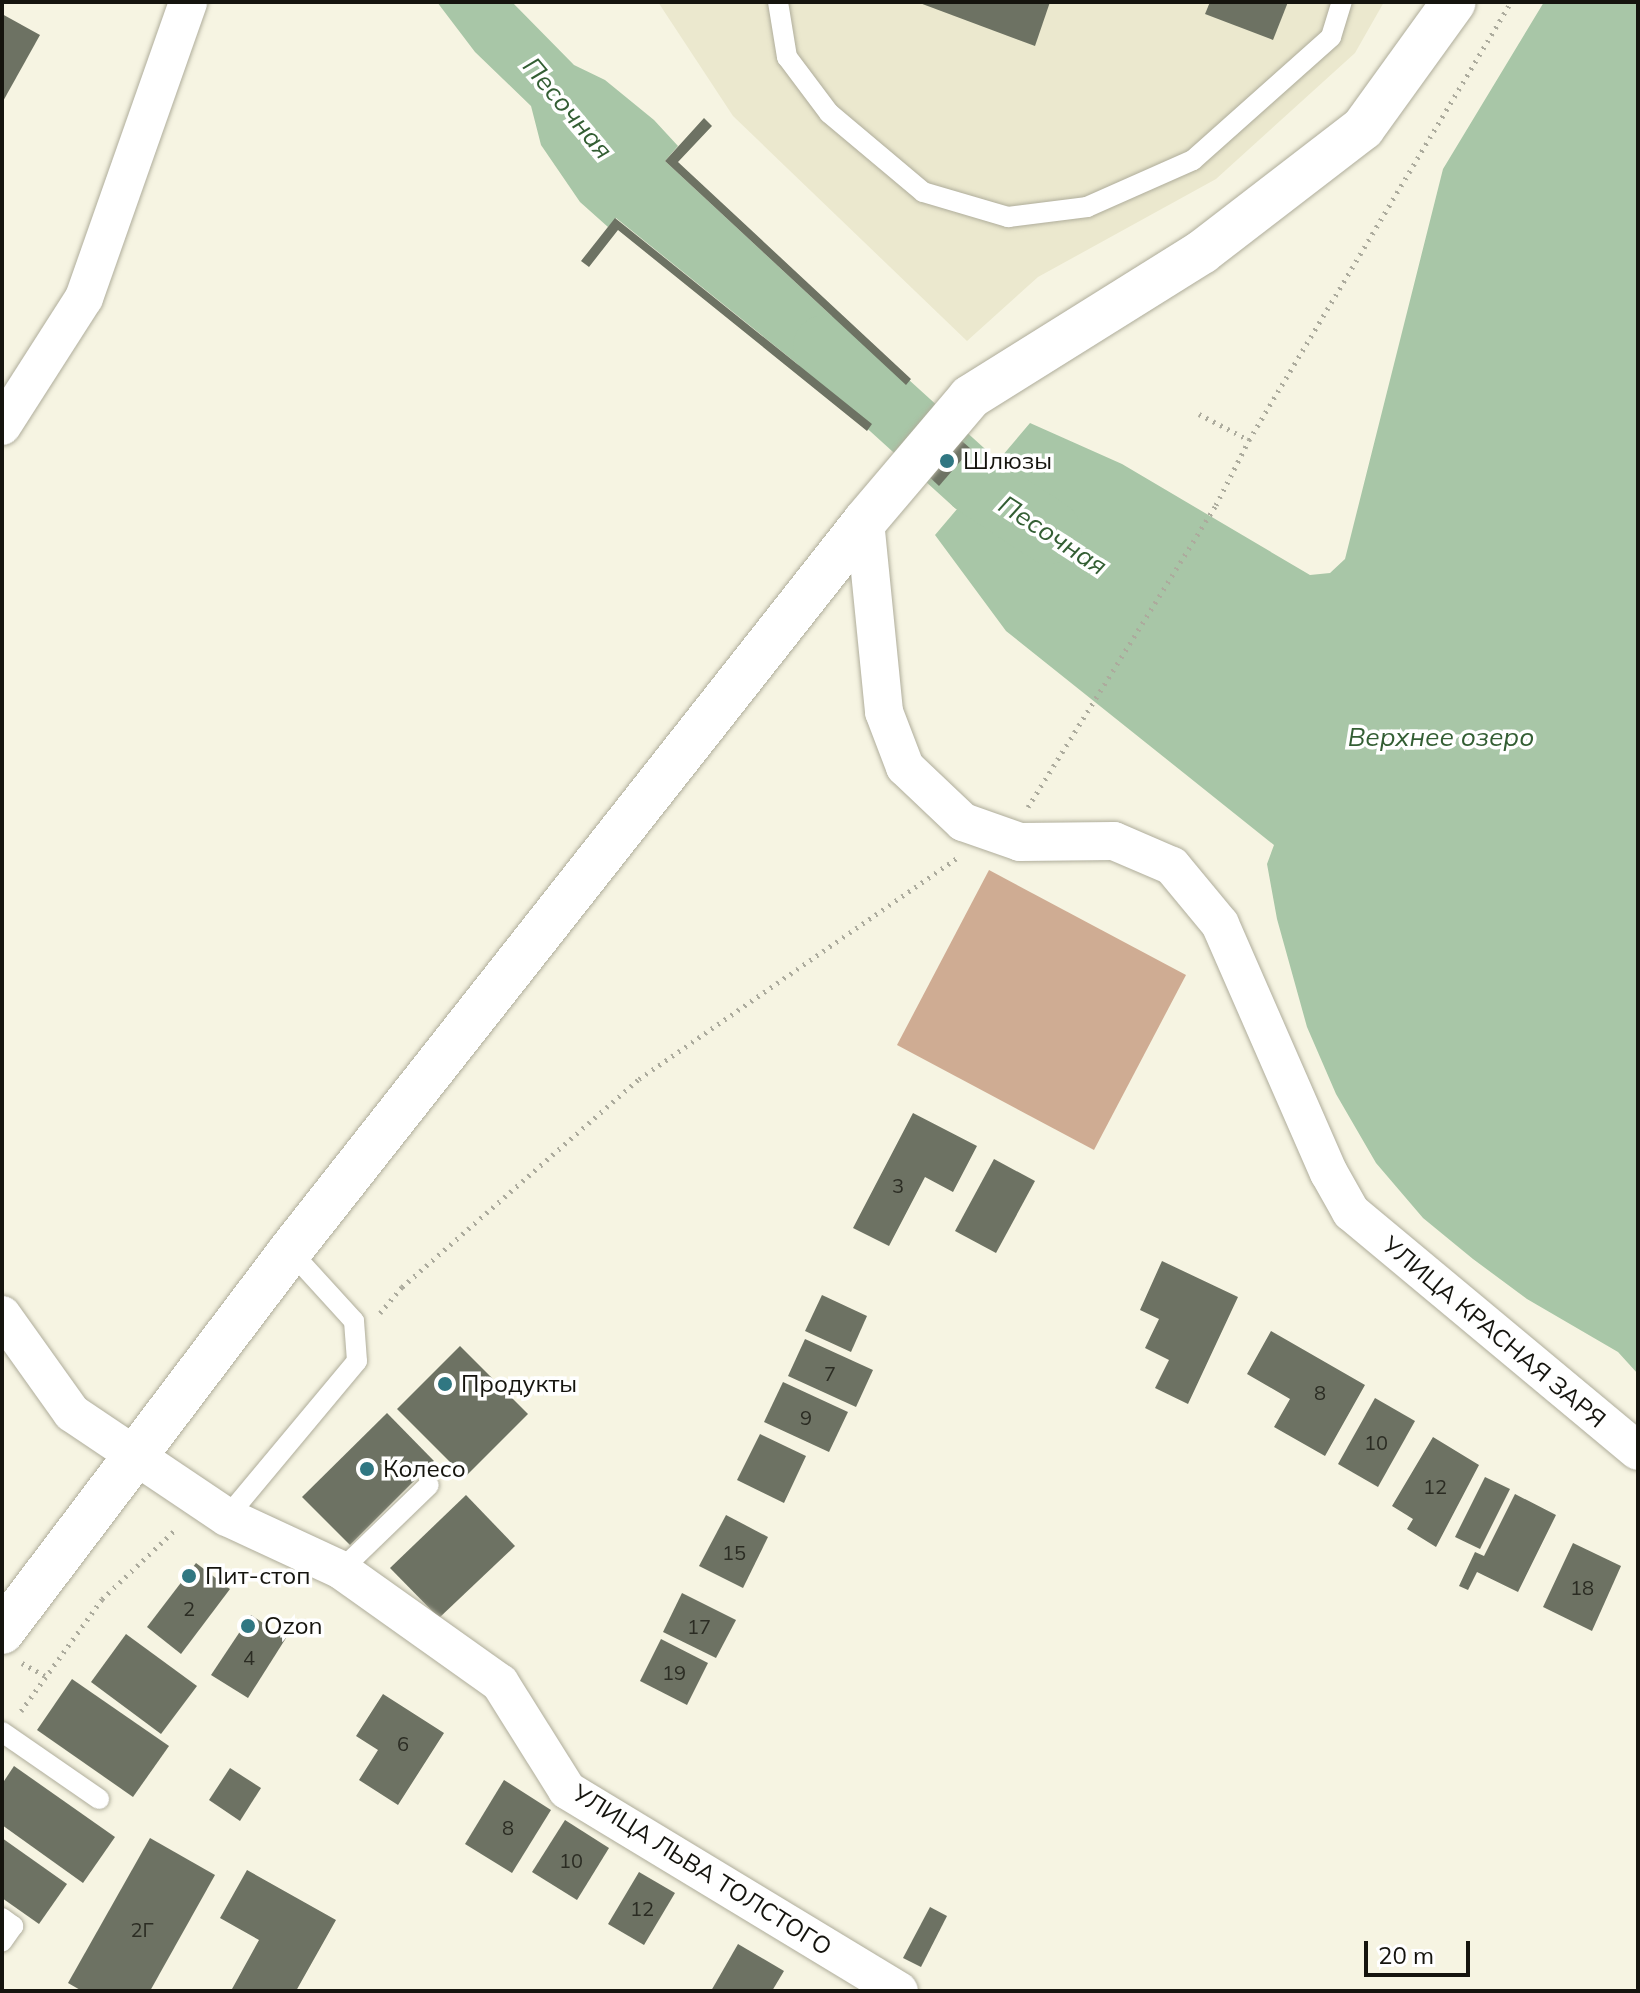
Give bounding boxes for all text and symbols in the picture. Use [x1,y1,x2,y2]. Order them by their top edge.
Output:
water label: Песочная [517,51,619,165]
place label: Шлюзы [963,447,1052,475]
marker: Шлюзы [938,452,956,470]
water label: Песочная [993,488,1113,582]
water label: Верхнее озеро [1348,721,1534,753]
house number: 3 [892,1173,904,1197]
street label: УЛИЦА КРАСНАЯ ЗАРЯ [1377,1230,1611,1434]
house number: 7 [824,1361,836,1385]
place label: Продукты [461,1370,577,1398]
marker: Продукты [436,1375,454,1393]
house number: 8 [1314,1380,1326,1404]
house number: 9 [800,1405,812,1429]
house number: 10 [1364,1430,1388,1454]
place label: Колесо [383,1455,466,1483]
marker: Колесо [358,1460,376,1478]
house number: 12 [1423,1474,1447,1498]
house number: 15 [722,1540,746,1564]
place label: Пит-стоп [205,1562,310,1590]
marker: Пит-стоп [180,1567,198,1585]
house number: 18 [1570,1575,1594,1599]
house number: 2 [183,1596,195,1620]
place label: Ozon [264,1612,323,1640]
house number: 17 [687,1614,711,1638]
marker: Ozon [239,1617,257,1635]
house number: 4 [243,1645,255,1669]
house number: 19 [662,1660,686,1684]
house number: 6 [397,1731,409,1755]
street label: УЛИЦА ЛЬВА ТОЛСТОГО [567,1778,837,1962]
house number: 8 [502,1815,514,1839]
house number: 10 [559,1848,583,1872]
house number: 12 [630,1896,654,1920]
house number: 2Г [130,1917,154,1941]
scale bar [1368,1925,1474,1975]
text: 20 m [1378,1940,1434,1970]

